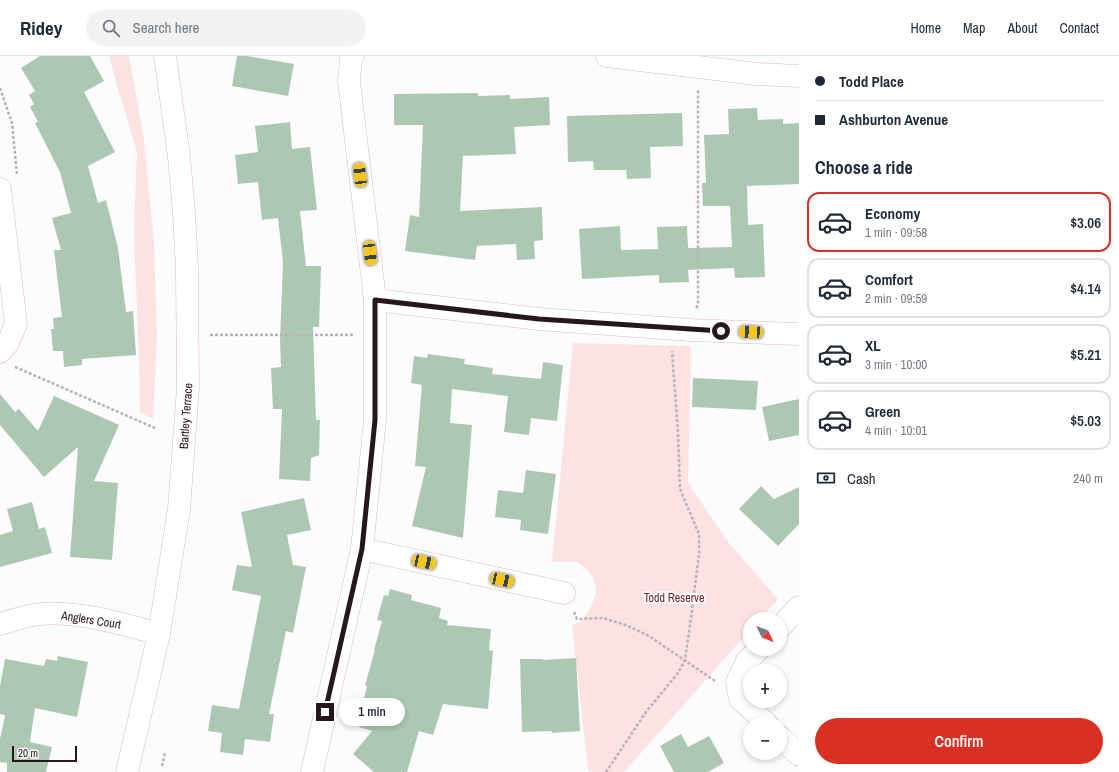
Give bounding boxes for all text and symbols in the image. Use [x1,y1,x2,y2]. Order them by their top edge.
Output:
search box [86,10,366,46]
text: Ridey [20,15,62,41]
icon: search [100,17,122,39]
text: Search here [132,17,199,38]
text: Home [910,19,941,37]
text: Map [963,19,985,37]
text: About [1007,19,1037,37]
text: Contact [1059,19,1099,37]
text: Todd Place [839,71,904,92]
text: Ashburton Avenue [839,109,948,130]
text: Choose a ride [815,155,913,180]
car [353,162,367,188]
text: Economy [865,203,920,224]
icon: car [817,204,853,240]
text: $3.06 [1070,212,1101,233]
text: 1 min · 09:58 [865,224,927,241]
car [363,240,377,266]
text: Comfort [865,269,913,290]
icon: car [817,270,853,306]
text: $4.14 [1070,278,1101,299]
text: 2 min · 09:59 [865,290,927,307]
route start [712,322,730,340]
car [739,325,763,339]
text: XL [865,335,881,356]
icon: car [817,336,853,372]
text: $5.21 [1070,344,1101,365]
text: 3 min · 10:00 [865,356,927,373]
street label: Bartley Terrace [176,383,196,449]
text: Green [865,401,901,422]
icon: car [817,402,853,438]
text: $5.03 [1070,410,1101,431]
text: 4 min · 10:01 [865,422,927,439]
icon: cash [815,467,837,489]
text: Cash [847,468,876,489]
text: 240 m [1073,470,1103,487]
car [411,554,437,570]
car [489,572,515,588]
park label: Todd Reserve [644,590,704,606]
street label: Anglers Court [59,607,122,633]
north arrow [743,612,787,656]
map controls [743,612,787,760]
button: + [743,664,787,708]
callout: 1 min [339,698,405,726]
route end [316,703,334,721]
text: 1 min [358,703,386,720]
button: − [743,716,787,760]
button: Confirm [815,718,1103,764]
scale bar [12,744,77,763]
text: 20 m [18,746,38,760]

